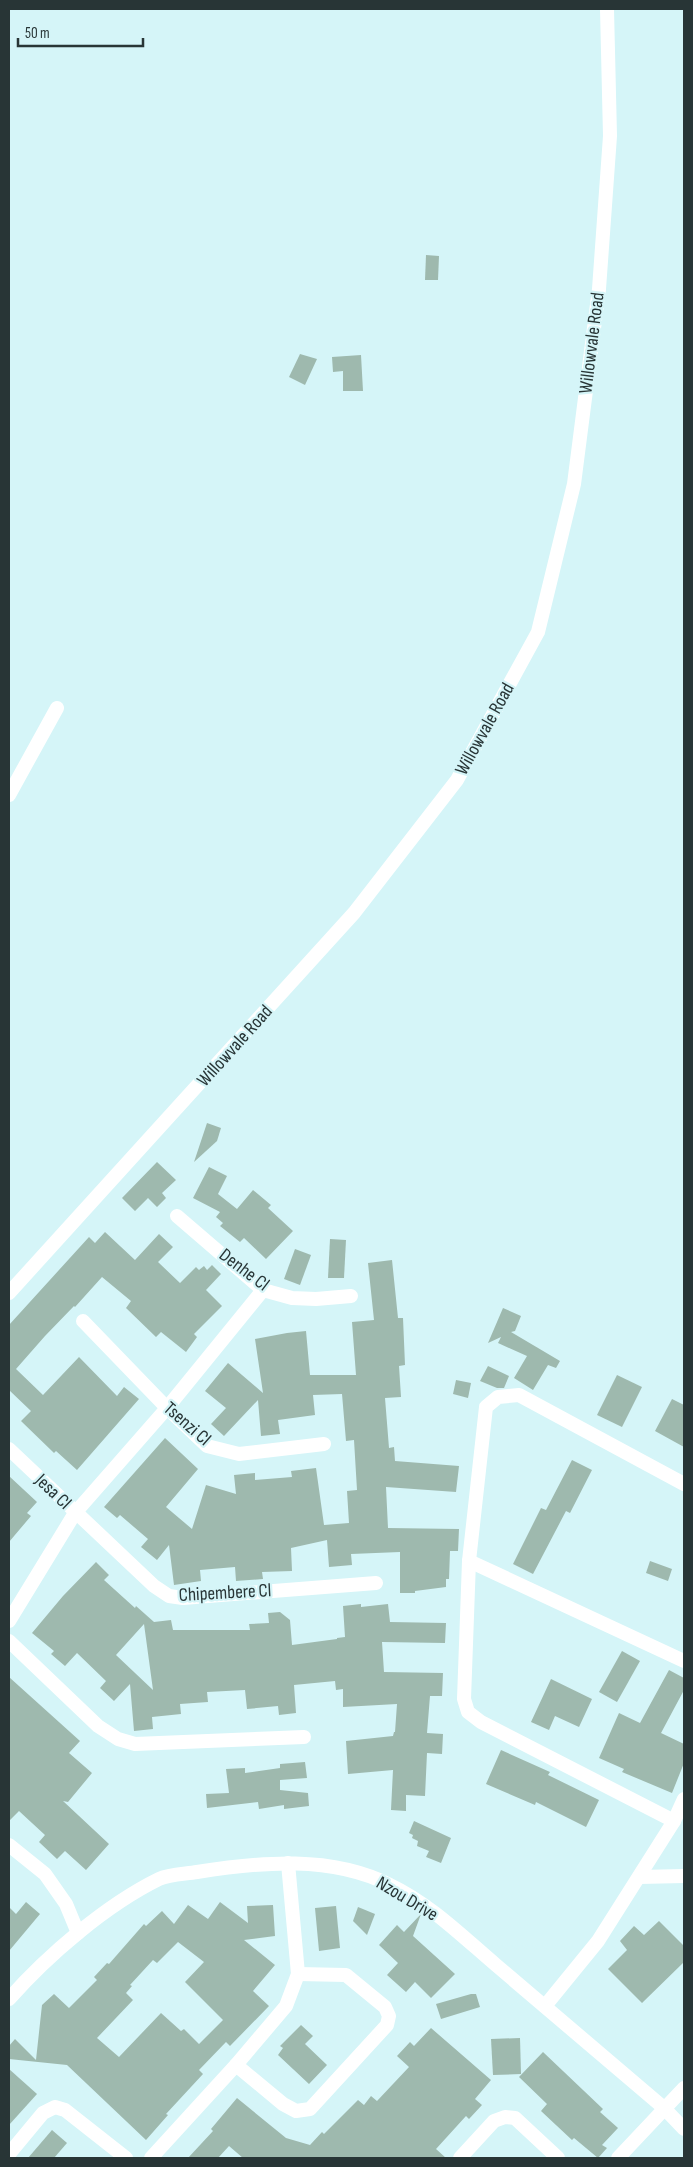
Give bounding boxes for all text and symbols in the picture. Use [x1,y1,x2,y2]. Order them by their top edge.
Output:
scale bar [18,15,142,47]
text: 50 m [25,24,50,43]
street label: Willowvale Road [574,291,610,395]
street label: Willowvale Road [450,679,520,779]
street label: Willowvale Road [192,1001,278,1091]
street label: Denhe Cl [214,1244,274,1296]
street label: Tsenzi Cl [159,1397,215,1451]
street label: Jesa Cl [29,1469,76,1515]
street label: Chipembere Cl [178,1579,272,1607]
street label: Nzou Drive [372,1872,442,1926]

